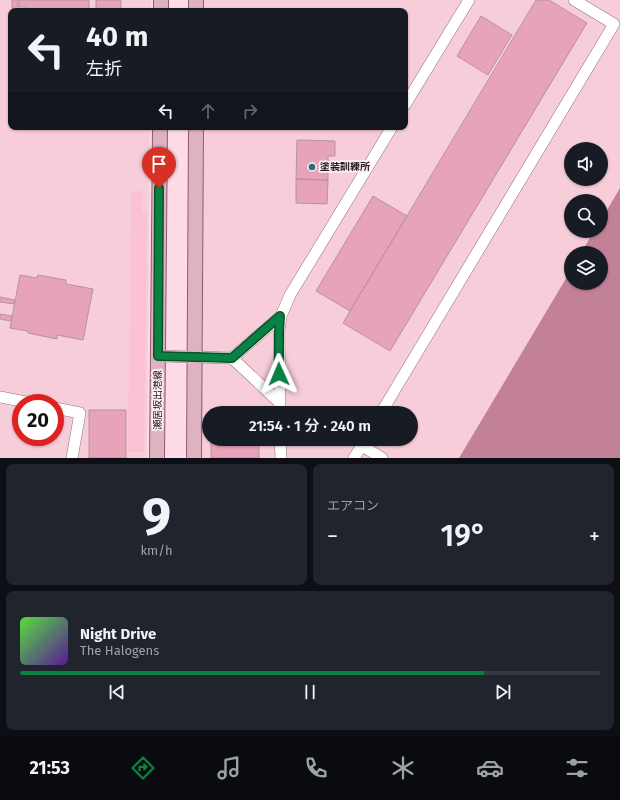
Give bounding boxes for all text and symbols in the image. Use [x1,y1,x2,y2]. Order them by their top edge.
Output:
text: 40 m [86,20,149,53]
icon: left [20,24,72,76]
text: 左折 [86,58,122,80]
icon: left [155,100,177,122]
icon: ahead [197,100,219,122]
icon: right [239,100,261,122]
map controls [564,142,608,290]
button: sound [564,142,608,186]
pin [142,147,176,188]
icon: arrive [148,153,170,175]
place label: 塗装訓練所 [320,161,370,173]
marker: 塗装訓練所 [307,162,317,172]
button: search [564,194,608,238]
button: layers [564,246,608,290]
position arrow [258,353,300,395]
street label: 瀬居坂出港線 [152,370,164,430]
speed limit sign: 20 [12,394,64,446]
text: 21:54 · 1 分 · 240 m [249,417,371,435]
text: 9 [142,485,171,548]
text: エアコン [327,498,379,513]
text: 19° [441,518,486,554]
text: − [327,523,338,550]
text: + [589,523,600,550]
text: km/h [140,543,173,558]
text: Night Drive [80,625,156,643]
text: The Halogens [80,643,159,658]
icon: previous [106,681,128,703]
icon: pause [299,681,321,703]
icon: next [492,681,514,703]
icon: directions [129,754,157,782]
icon: music [215,754,243,782]
icon: phone [302,754,330,782]
icon: climate [389,754,417,782]
icon: car [476,754,504,782]
icon: filters [563,754,591,782]
text: 21:53 [29,757,70,779]

